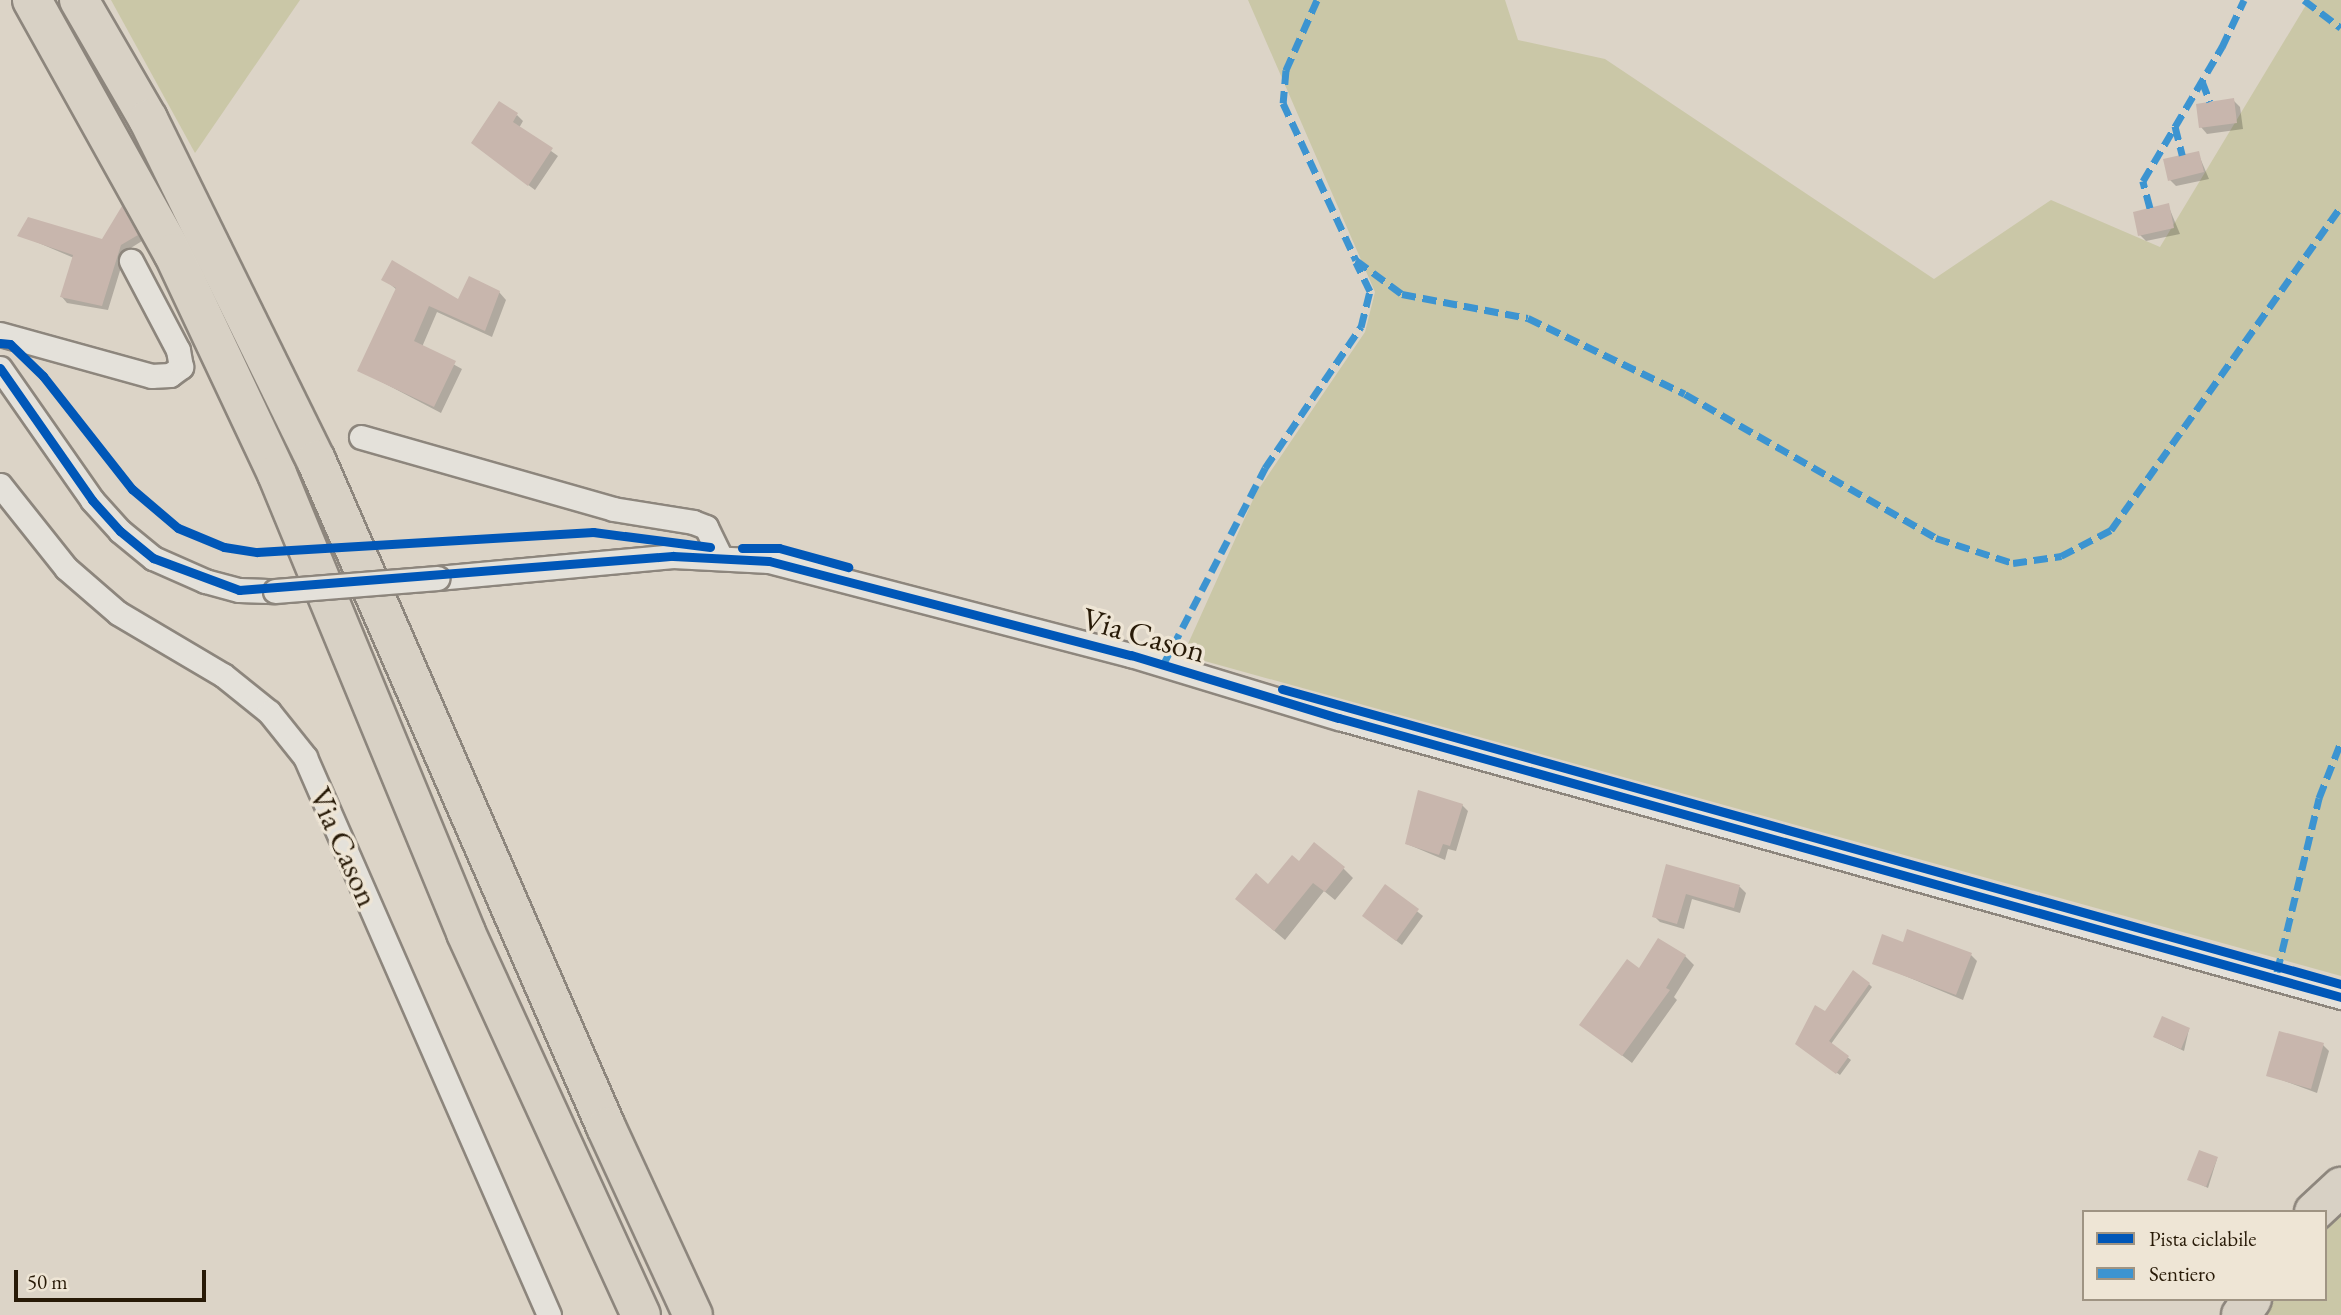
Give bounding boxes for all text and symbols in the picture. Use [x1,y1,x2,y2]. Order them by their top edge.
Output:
street label: Via Cason [1078,599,1210,671]
street label: Via Cason [301,781,387,913]
legend [2082,1210,2327,1301]
text: Pista ciclabile [2149,1225,2257,1252]
scale bar [18,1256,210,1300]
text: Sentiero [2149,1260,2215,1287]
text: 50 m [27,1268,68,1295]

